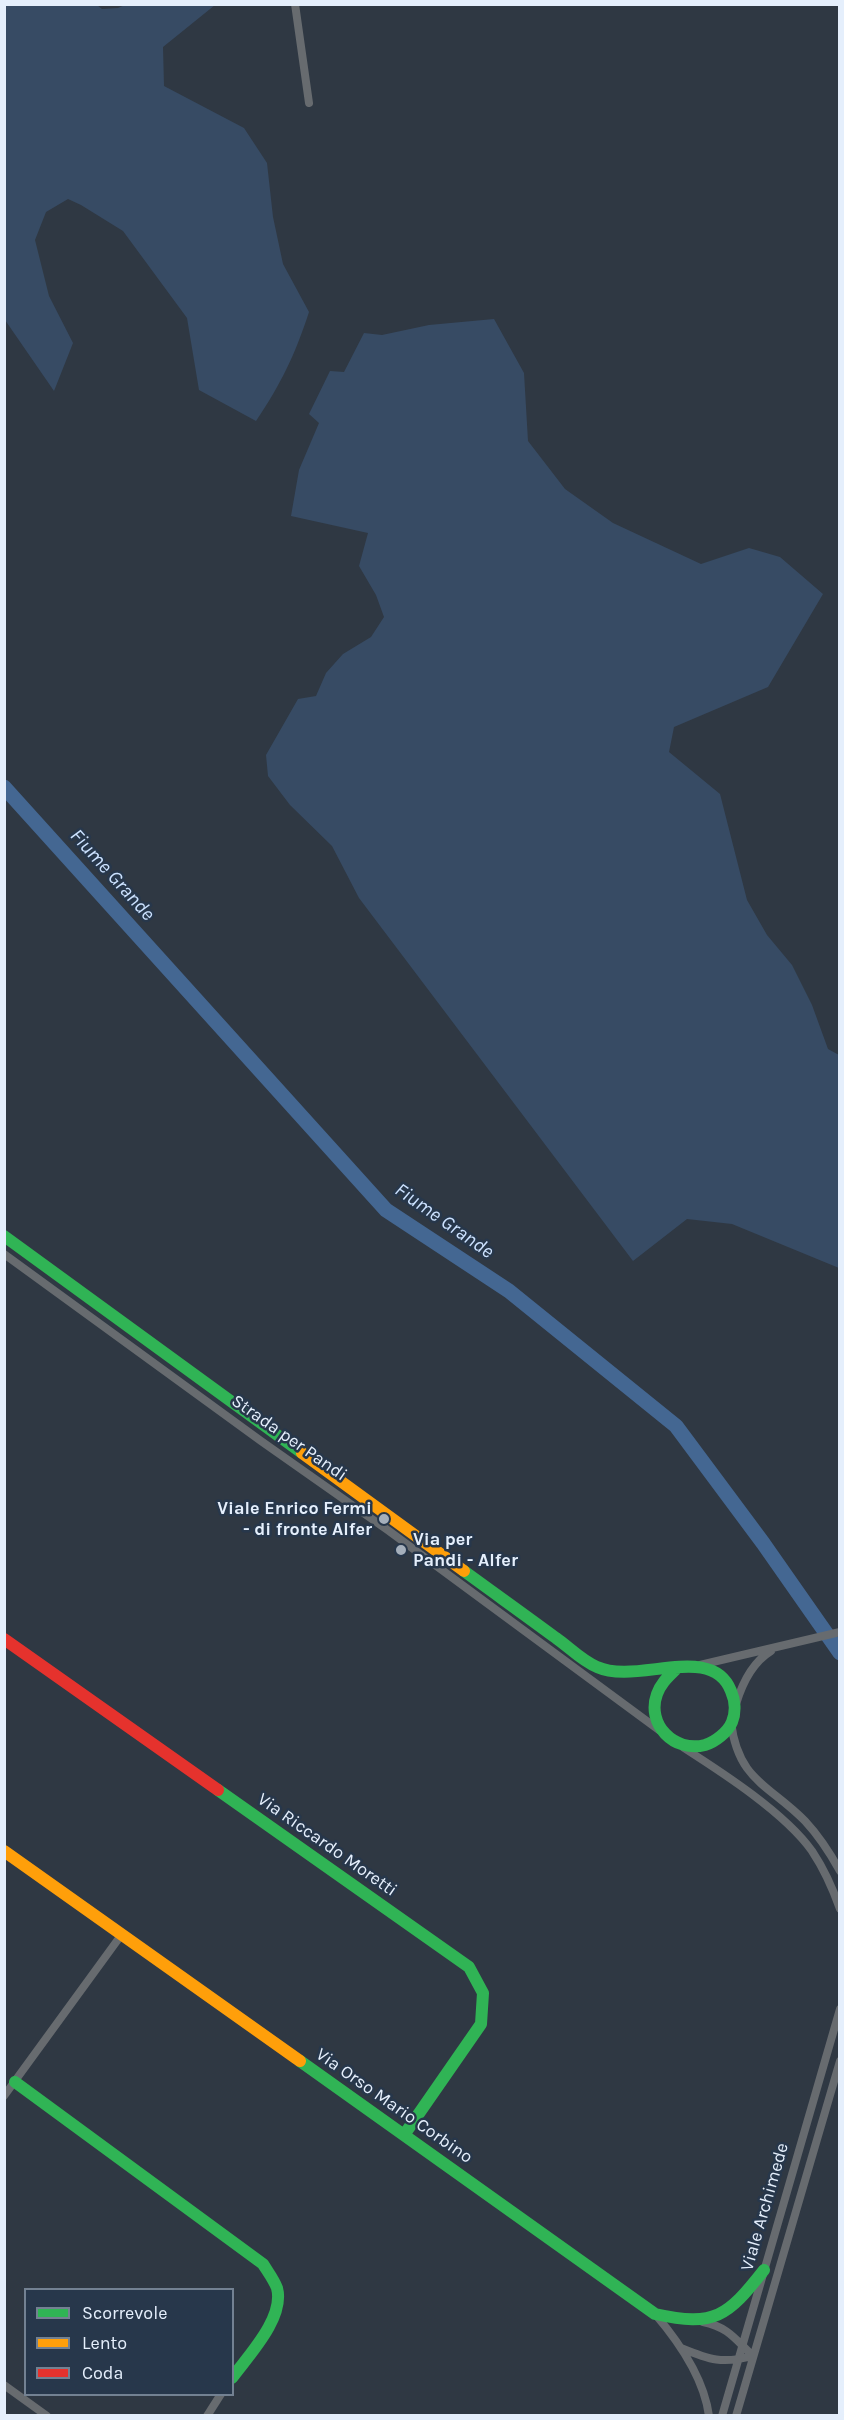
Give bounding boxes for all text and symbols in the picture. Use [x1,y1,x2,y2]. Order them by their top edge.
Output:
water label: Fiume Grande [64,824,160,926]
water label: Fiume Grande [390,1178,498,1264]
street label: Strada per Pandi [227,1390,351,1486]
place label: Viale Enrico Fermi - di fronte Alfer [217,1498,372,1540]
marker: Viale Enrico Fermi - di fronte Alfer [377,1512,391,1526]
place label: Via per Pandi - Alfer [413,1529,518,1572]
marker: Via per Pandi - Alfer [394,1543,408,1557]
street label: Via Riccardo Moretti [253,1789,401,1901]
street label: Via Orso Mario Corbino [311,2044,477,2168]
street label: Viale Archimede [736,2140,794,2274]
legend [24,2288,234,2396]
text: Scorrevole [82,2302,167,2324]
text: Lento [82,2332,127,2354]
text: Coda [82,2362,123,2384]

